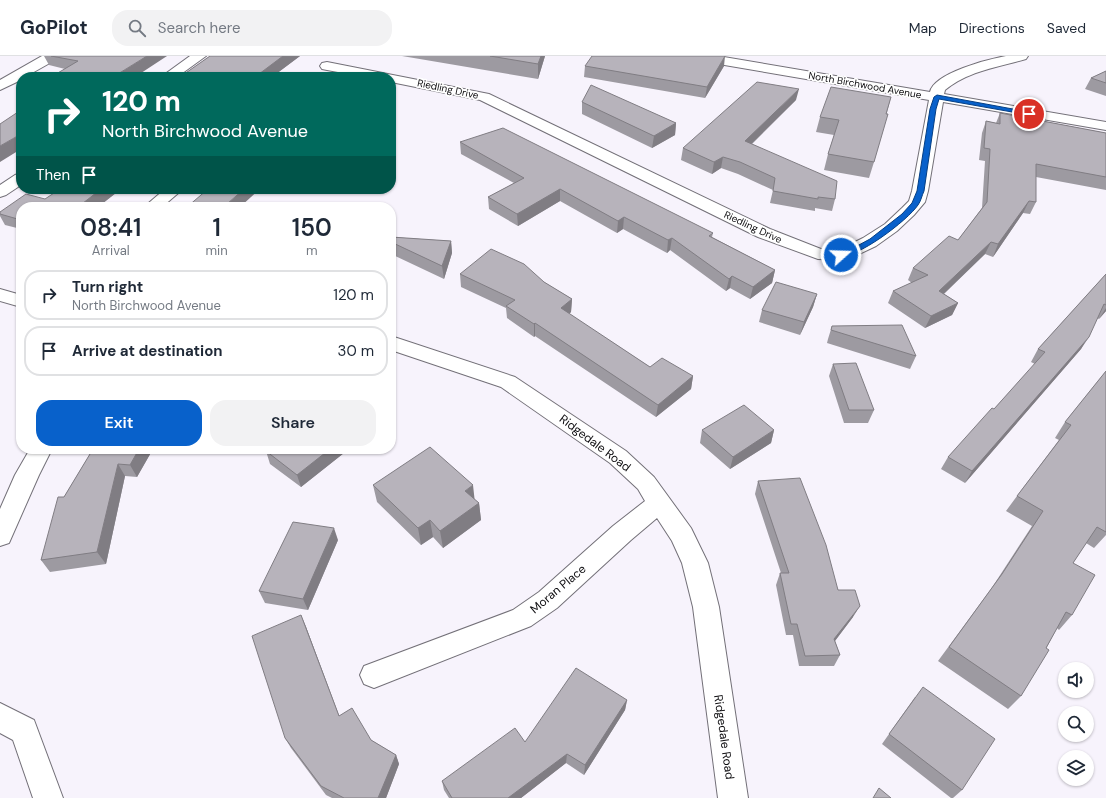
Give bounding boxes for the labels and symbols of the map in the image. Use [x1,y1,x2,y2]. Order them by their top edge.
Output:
street label: North Birchwood Avenue [807,69,923,101]
street label: Riedling Drive [416,76,480,102]
pin [1012,97,1046,131]
street label: Riedling Drive [722,208,784,246]
position arrow [820,234,862,276]
street label: Ridgedale Road [556,411,634,475]
street label: Moran Place [527,561,589,617]
street label: Ridgedale Road [710,694,738,780]

